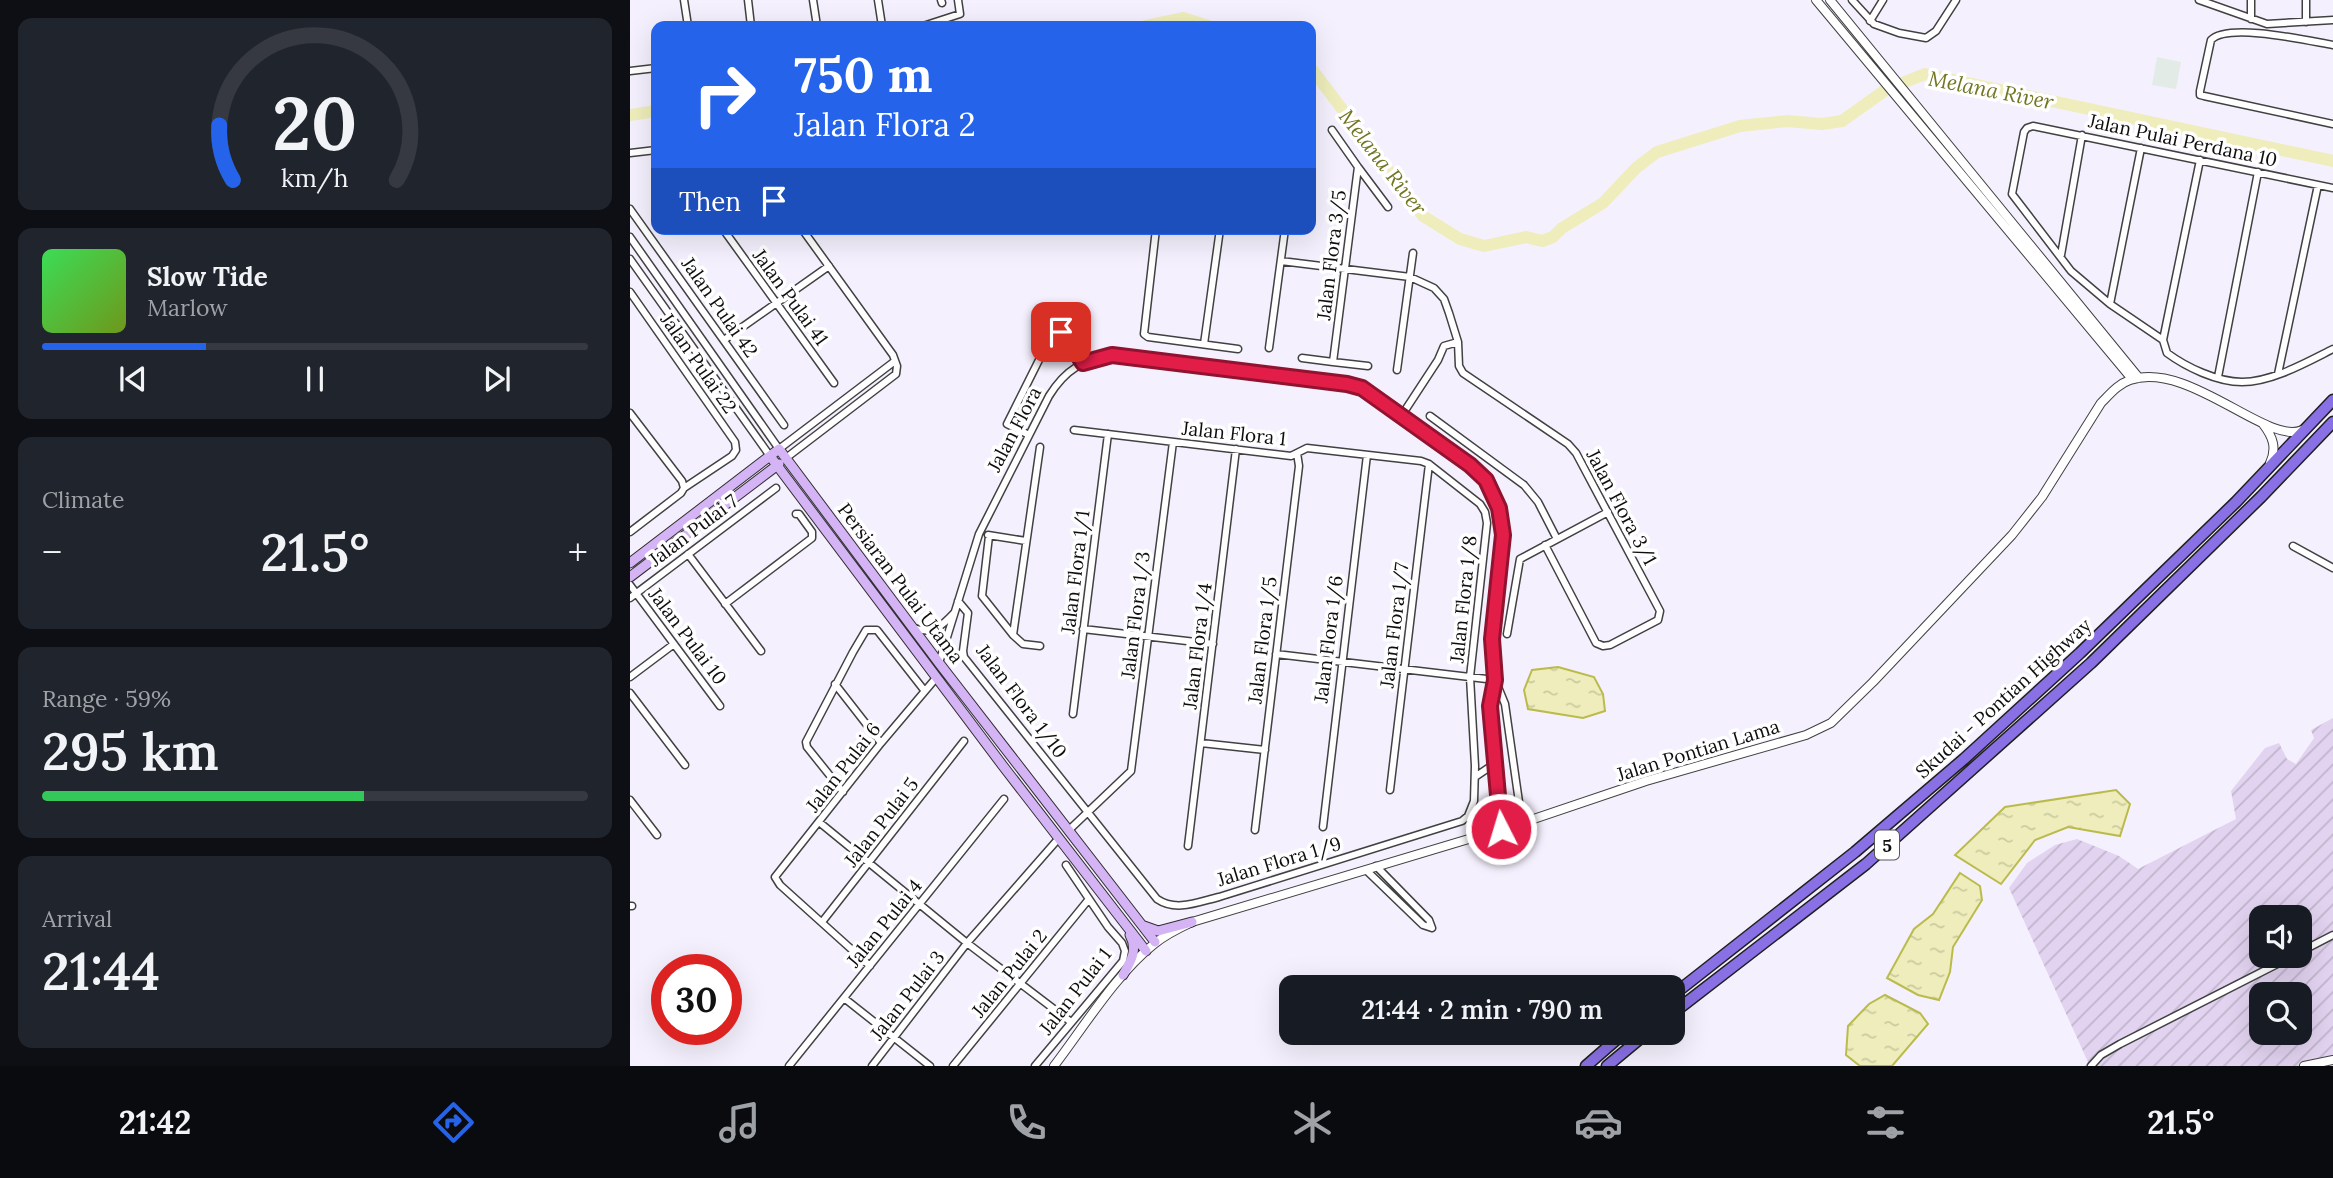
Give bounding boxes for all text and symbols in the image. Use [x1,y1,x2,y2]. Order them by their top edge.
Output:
text: 750 m [794,43,933,105]
icon: right [679,49,770,140]
water label: Melana River [1926,65,2056,115]
text: 20 [272,77,358,170]
text: Jalan Flora 2 [794,104,976,145]
water label: Melana River [1333,104,1433,221]
street label: Jalan Pulai Perdana 10 [2086,108,2280,172]
text: km/h [281,162,349,194]
icon: arrive [755,182,793,220]
text: Then [679,185,741,218]
street label: Jalan Flora 3/5 [1311,189,1352,323]
street label: Jalan Pulai 41 [747,243,834,350]
street label: Jalan Pulai 42 [676,251,763,362]
text: Slow Tide [147,260,268,293]
text: Marlow [147,293,228,322]
pin [1031,302,1091,362]
street label: Jalan Pulai 22 [655,308,742,418]
icon: arrive [1042,313,1080,351]
icon: previous [114,360,152,398]
icon: pause [296,360,334,398]
icon: next [478,360,516,398]
street label: Jalan Flora [981,382,1046,476]
street label: Jalan Flora 1 [1180,415,1287,450]
street label: Jalan Flora 3/1 [1580,444,1663,569]
text: Climate [42,485,124,514]
street label: Jalan Pulai 7 [643,489,742,572]
street label: Persiaran Pulai Utama [833,498,969,668]
street label: Jalan Flora 1/1 [1055,509,1095,636]
text: 21.5° [261,519,369,585]
text: − [42,528,62,576]
text: + [568,528,588,576]
street label: Jalan Flora 1/8 [1444,534,1483,665]
street label: Jalan Flora 1/3 [1115,550,1156,681]
street label: Jalan Flora 1/7 [1374,561,1415,690]
street label: Jalan Flora 1/6 [1308,574,1349,705]
street label: Jalan Flora 1/5 [1242,575,1283,706]
street label: Jalan Pulai 10 [643,582,732,689]
street label: Jalan Flora 1/4 [1177,582,1218,712]
street label: Skudai - Pontian Highway [1910,613,2096,783]
street label: Jalan Flora 1/10 [970,639,1073,763]
text: Range · 59% [42,684,171,713]
street label: Jalan Pontian Lama [1613,714,1782,786]
street label: Jalan Pulai 6 [800,717,885,817]
text: 295 km [42,718,219,784]
street label: Jalan Pulai 5 [838,773,923,872]
position arrow [1464,792,1538,866]
road number: 5 [1875,830,1899,860]
street label: Jalan Flora 1/9 [1213,831,1344,892]
street label: Jalan Pulai 4 [841,874,927,973]
text: Arrival [42,904,112,933]
map controls [2249,905,2312,1045]
button: sound [2249,905,2312,968]
street label: Jalan Pulai 2 [966,924,1052,1023]
text: 21:44 [42,938,160,1004]
street label: Jalan Pulai 1 [1033,943,1116,1040]
street label: Jalan Pulai 3 [864,946,949,1045]
speed limit sign: 30 [651,954,742,1045]
button: search [2249,982,2312,1045]
text: 21:44 · 2 min · 790 m [1361,993,1603,1026]
icon: directions [429,1098,478,1147]
icon: music [715,1098,764,1147]
icon: phone [1002,1098,1051,1147]
icon: climate [1288,1098,1337,1147]
icon: car [1574,1098,1623,1147]
icon: filters [1861,1098,1910,1147]
text: 21:42 [119,1102,191,1143]
text: 21.5° [2147,1102,2214,1143]

